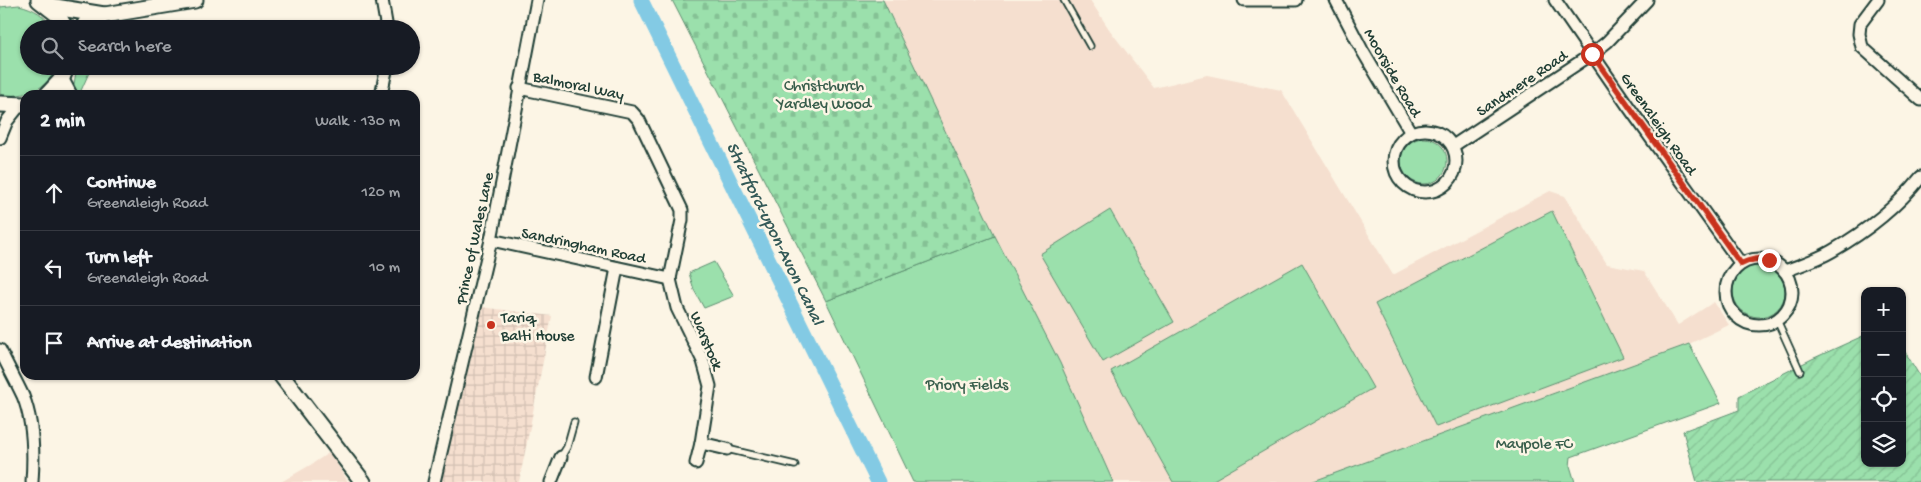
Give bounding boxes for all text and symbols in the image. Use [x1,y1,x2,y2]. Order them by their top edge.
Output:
search box [20,20,420,75]
street label: Moorside Road [1358,26,1425,123]
icon: search [38,34,66,62]
text: Search here [78,36,172,59]
route start [1581,43,1604,66]
street label: Sandmere Road [1474,47,1573,122]
street label: Balmoral Way [530,68,626,106]
street label: Greenaleigh Road [1615,70,1700,181]
park label: Christchurch Yardley Wood [775,78,873,115]
text: 2 min [40,110,85,135]
text: Walk · 130 m [315,113,400,132]
water label: Stratford-upon-Avon Canal [720,139,828,330]
street label: Prince of Wales Lane [453,170,500,308]
text: Continue [87,172,156,195]
icon: ahead [40,179,68,207]
text: 120 m [361,184,400,203]
text: Greenaleigh Road [87,195,207,214]
street label: Sandringham Road [519,225,649,270]
text: Turn left [87,247,151,270]
route end [1758,249,1781,272]
icon: left [40,254,68,282]
text: 10 m [369,259,400,278]
text: Greenaleigh Road [87,270,207,289]
map controls [1861,287,1906,467]
button: + [1861,287,1906,332]
street label: Warstock [684,309,726,375]
place label: Tariq Balti House [500,310,575,347]
marker: Tariq Balti House [485,319,497,331]
icon: arrive [40,329,68,357]
text: Arrive at destination [87,332,251,355]
button: − [1861,332,1906,377]
park label: Priory Fields [925,377,1009,396]
button: locate [1861,377,1906,422]
button: layers [1861,422,1906,467]
park label: Maypole FC [1496,436,1574,455]

